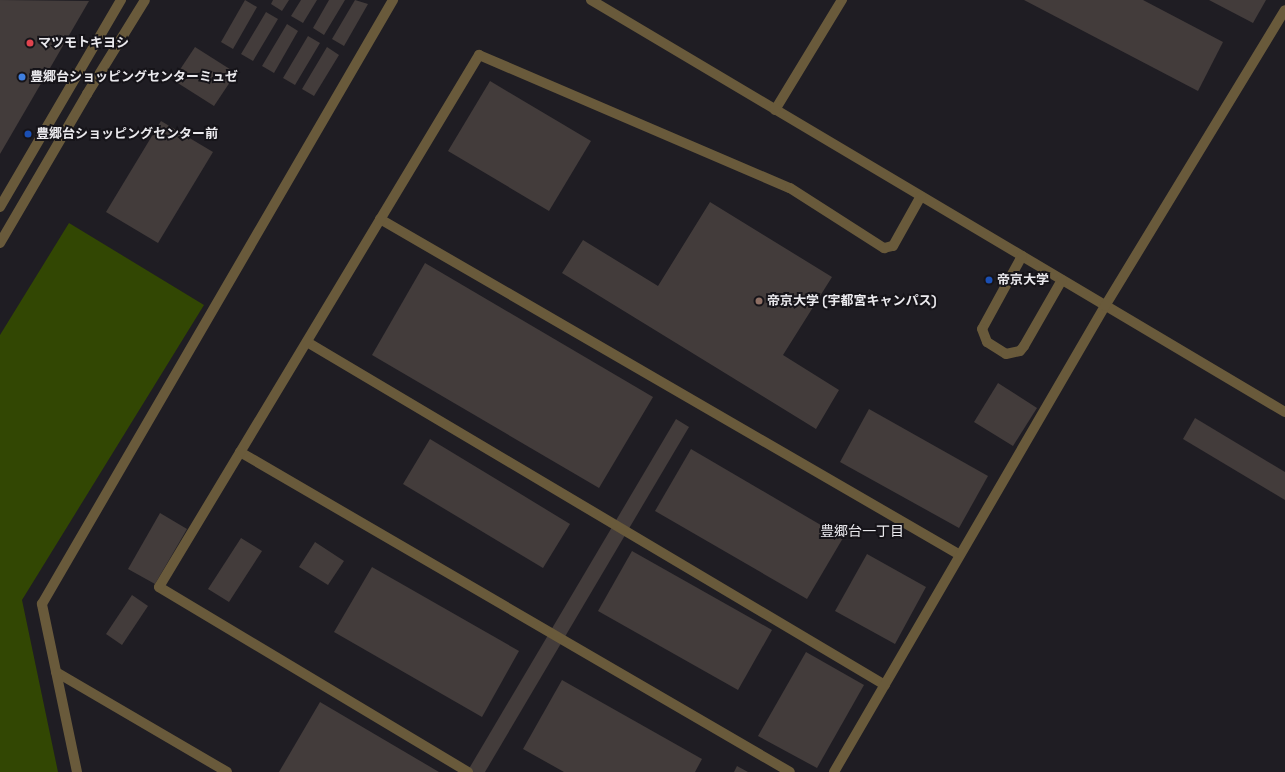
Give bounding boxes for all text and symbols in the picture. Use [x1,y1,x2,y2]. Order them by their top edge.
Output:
place label: マツモトキヨシ [38,35,129,51]
marker: マツモトキヨシ [25,38,35,48]
place label: 豊郷台ショッピングセンターミュゼ [30,69,238,85]
marker: 豊郷台ショッピングセンターミュゼ [17,72,27,82]
place label: 豊郷台ショッピングセンター前 [36,126,218,142]
marker: 豊郷台ショッピングセンター前 [23,129,33,139]
place label: 帝京大学 [997,272,1049,288]
marker: 帝京大学 [984,275,994,285]
place label: 帝京大学 (宇都宮キャンパス) [767,293,937,309]
marker: 帝京大学 (宇都宮キャンパス) [754,296,764,306]
district label: 豊郷台一丁目 [820,523,904,539]

